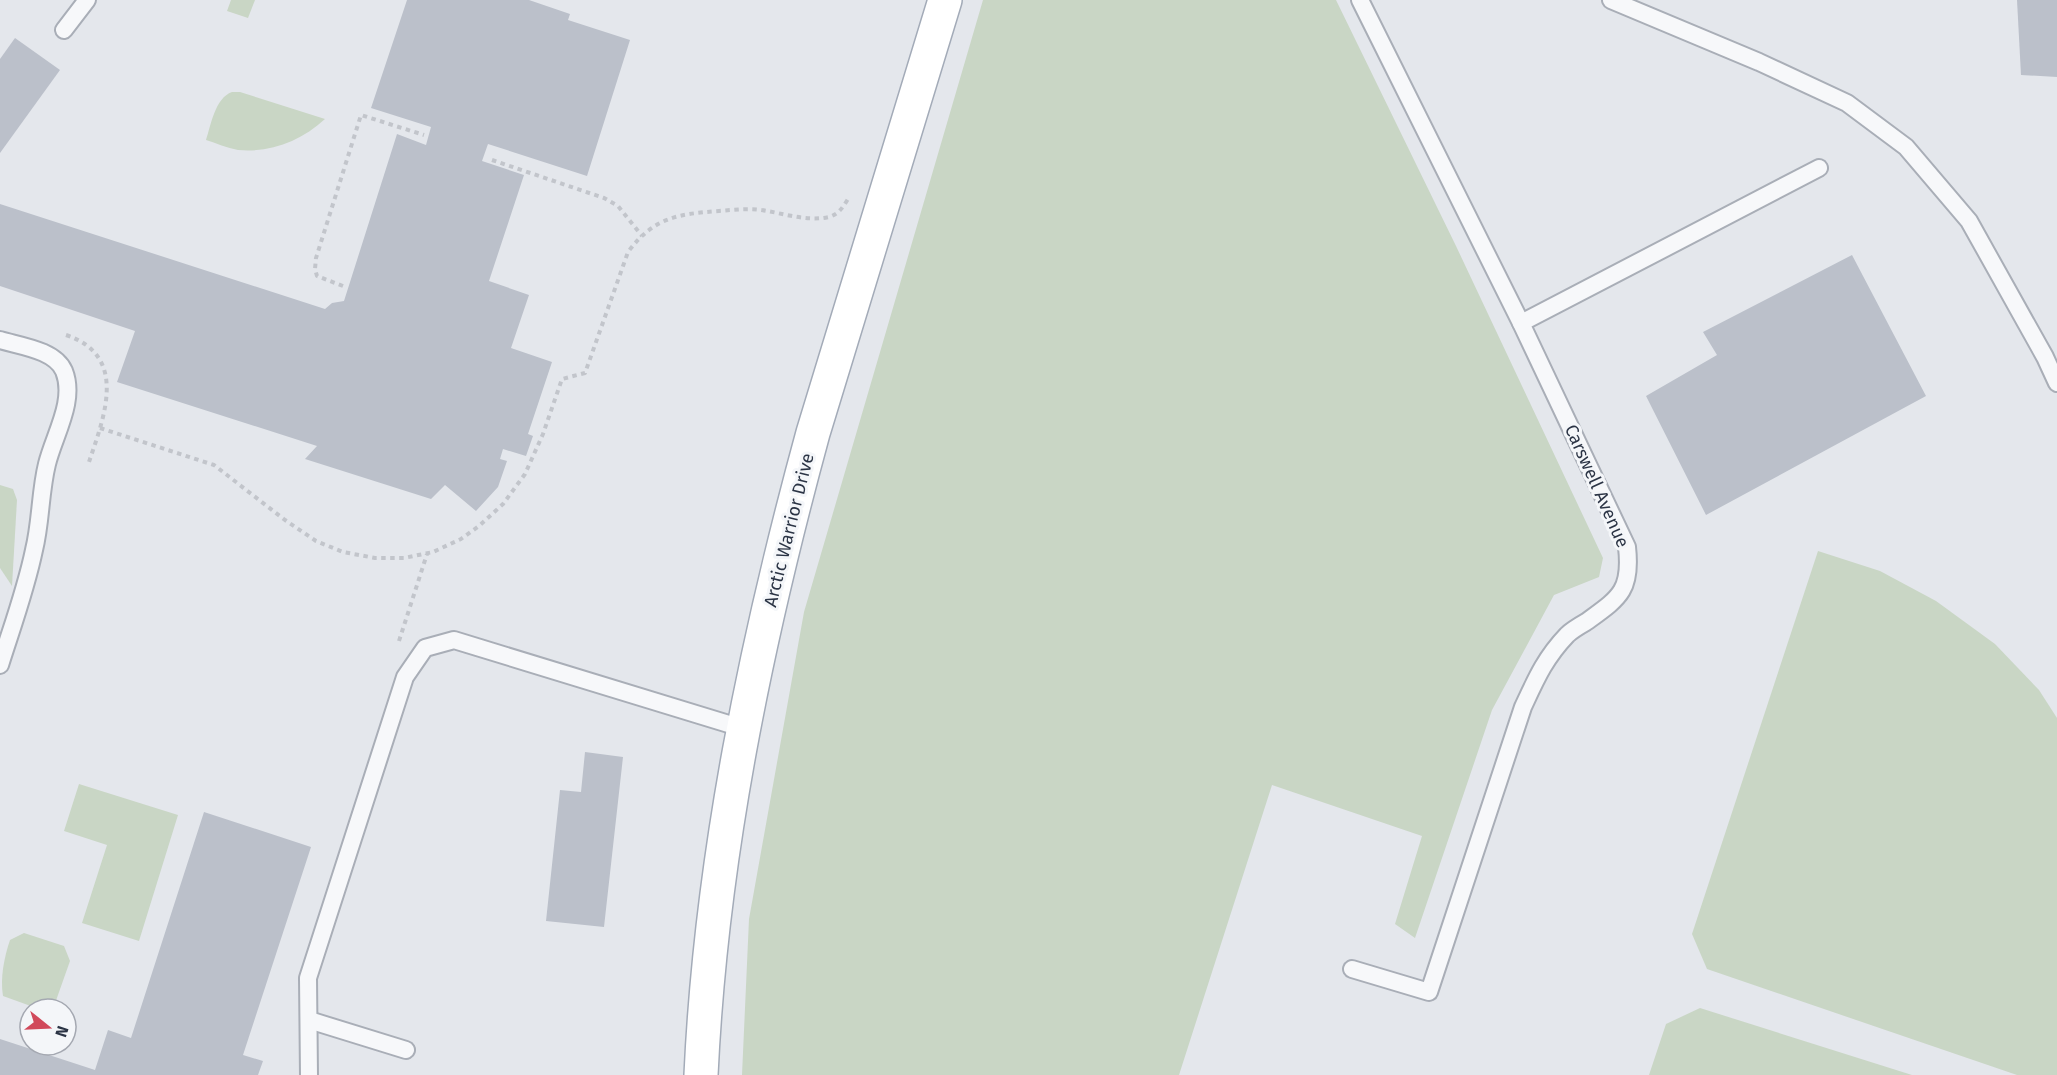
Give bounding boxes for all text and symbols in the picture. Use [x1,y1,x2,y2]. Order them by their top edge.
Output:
street label: Carswell Avenue [1560,421,1634,551]
street label: Arctic Warrior Drive [759,451,819,609]
north arrow [18,997,78,1057]
text: N [51,1024,72,1039]

